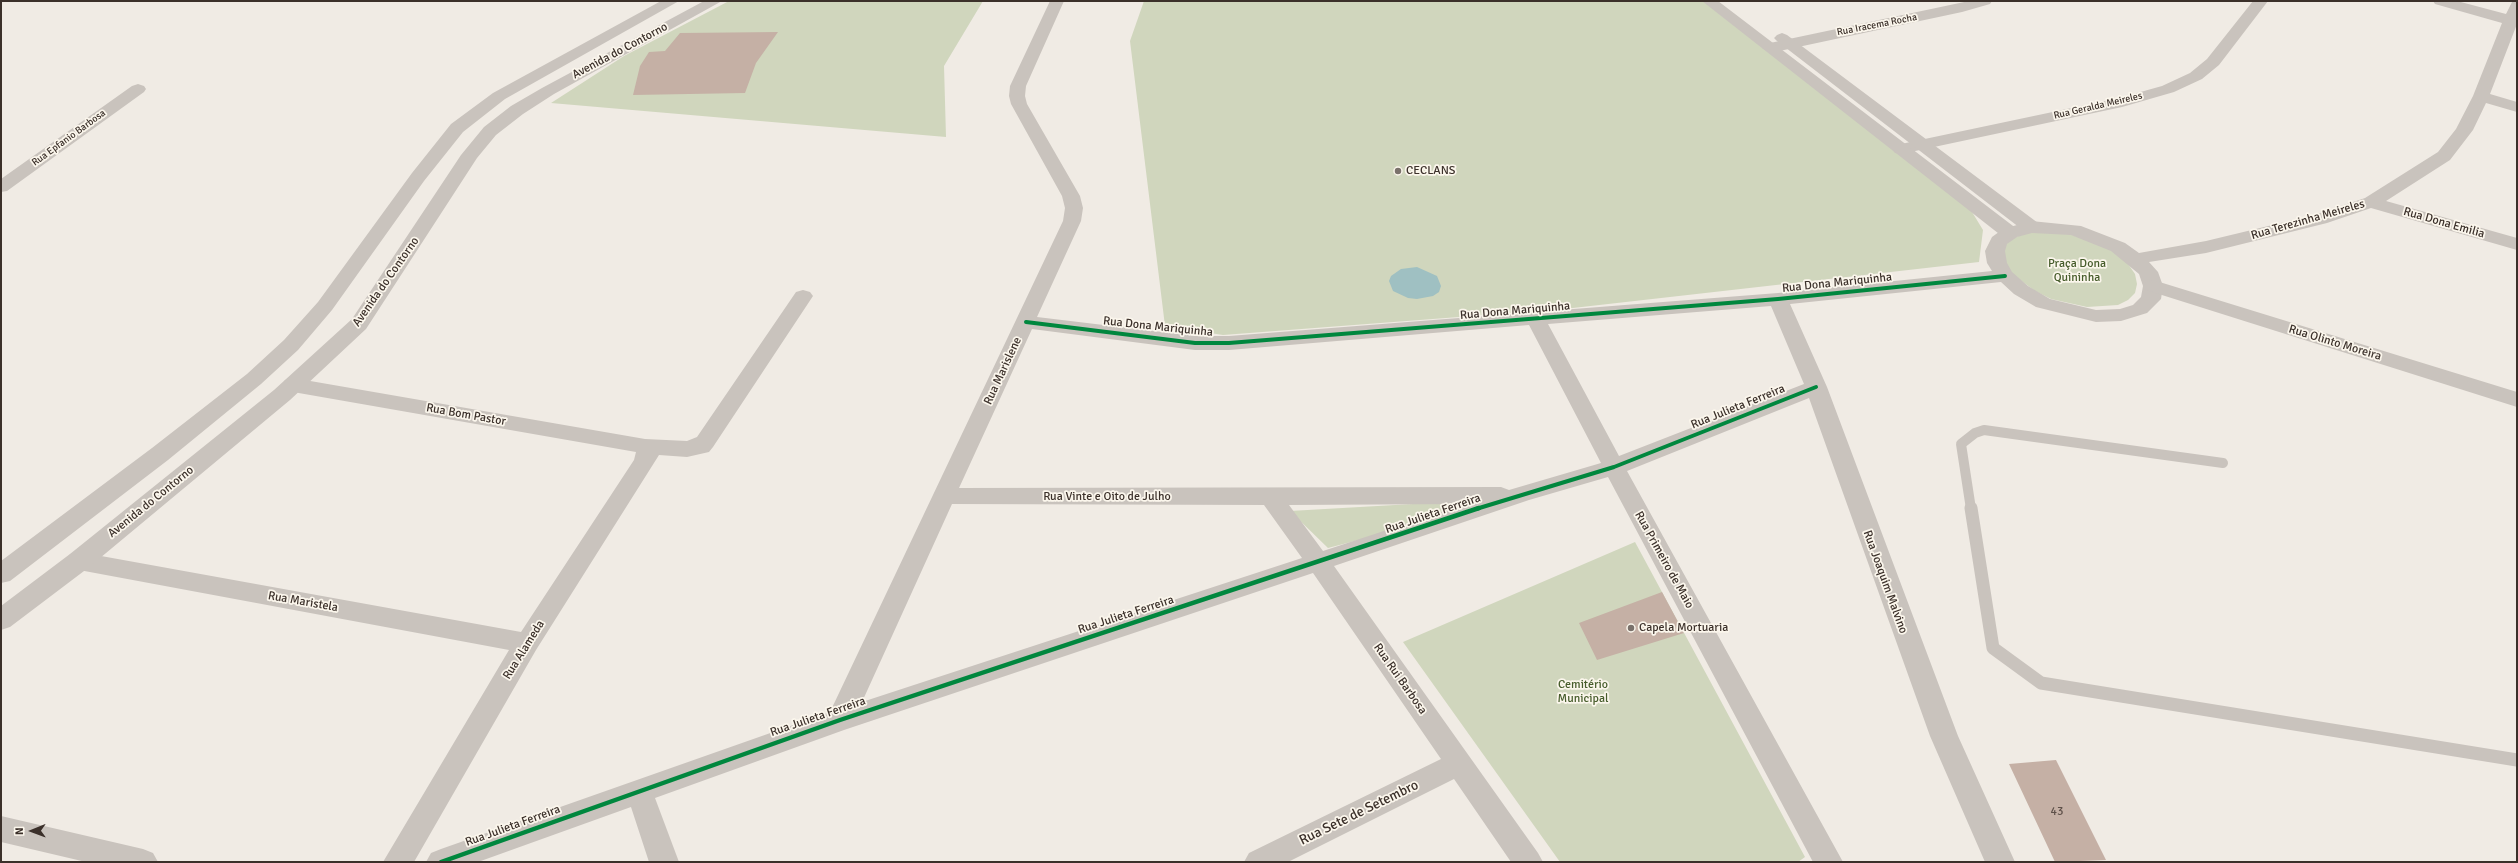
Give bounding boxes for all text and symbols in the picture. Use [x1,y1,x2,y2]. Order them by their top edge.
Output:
street label: Rua Iracema Rocha [1836,11,1918,39]
street label: Avenida do Contorno [570,20,670,82]
street label: Rua Geralda Meireles [2053,90,2143,122]
street label: Rua Epfanio Barbosa [30,107,108,169]
place label: CECLANS [1406,164,1455,178]
marker: CECLANS [1393,166,1403,176]
street label: Rua Terezinha Meireles [2250,197,2366,243]
street label: Rua Dona Emilia [2402,205,2486,241]
street label: Avenida do Contorno [350,234,422,330]
park label: Praça Dona Quininha [2048,257,2106,285]
street label: Rua Dona Mariquinha [1781,270,1893,296]
street label: Rua Dona Mariquinha [1459,299,1571,323]
street label: Rua Dona Mariquinha [1102,314,1214,340]
street label: Rua Olinto Moreira [2287,322,2383,364]
street label: Rua Marislene [981,335,1025,407]
street label: Rua Julieta Ferreira [1689,382,1787,432]
street label: Rua Bom Pastor [425,401,507,429]
street label: Avenida do Contorno [105,463,197,541]
street label: Rua Vinte e Oito de Julho [1043,490,1171,504]
street label: Rua Julieta Ferreira [1383,491,1483,537]
street label: Rua Primeiro de Maio [1631,509,1697,611]
street label: Rua Joaquim Malvino [1860,528,1910,636]
street label: Rua Maristela [267,589,339,615]
street label: Rua Julieta Ferreira [1076,593,1176,637]
street label: Rua Alameda [500,618,548,682]
place label: Capela Mortuaria [1639,621,1728,635]
marker: Capela Mortuaria [1626,623,1636,633]
street label: Rua Rui Barbosa [1370,641,1430,717]
park label: Cemitério Municipal [1557,678,1609,706]
street label: Rua Julieta Ferreira [768,694,868,740]
street label: Rua Sete de Setembro [1297,777,1421,849]
street label: Rua Julieta Ferreira [464,802,562,850]
house number: 43 [2051,805,2063,819]
north arrow [12,811,52,851]
text: N [13,827,26,835]

